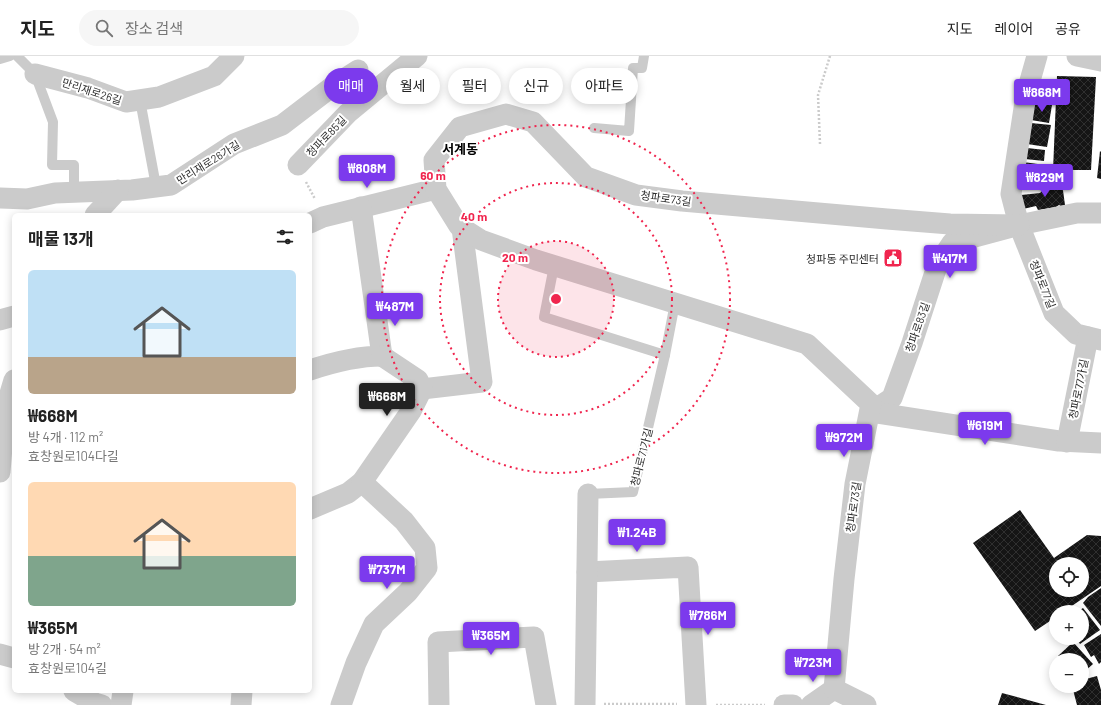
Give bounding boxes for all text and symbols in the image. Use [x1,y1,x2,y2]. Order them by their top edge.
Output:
search box [79,10,359,46]
text: 지도 [20,17,55,40]
icon: search [93,17,115,39]
text: 장소 검색 [125,19,183,37]
text: 지도 [947,20,973,37]
text: 레이어 [995,20,1033,37]
text: 공유 [1055,20,1081,37]
chip: 매매 [324,68,378,104]
chip: 월세 [386,68,440,104]
chip: 필터 [448,68,501,104]
chip: 신규 [509,68,563,104]
chip: 아파트 [571,68,638,104]
street label: 만리재로26길 [60,75,124,107]
pin: ₩868M [1014,79,1070,113]
text: ₩868M [1023,84,1061,100]
street label: 청파로85길 [303,113,349,159]
street label: 만리재로26가길 [174,137,242,187]
district label: 서계동 [442,141,478,157]
pin: ₩808M [339,155,395,189]
text: ₩808M [348,160,386,176]
pin: ₩829M [1017,164,1073,198]
text: 60 m [420,168,446,182]
text: ₩829M [1026,169,1064,185]
street label: 청파로73길 [640,188,692,208]
text: 40 m [461,209,487,223]
icon: filters [274,226,296,248]
text: 매물 13개 [28,228,94,248]
pin: ₩417M [922,245,978,279]
public building icon: 청파동 주민센터 [882,247,904,269]
text: 20 m [502,250,528,264]
text: ₩417M [933,250,967,266]
place label: 청파동 주민센터 [806,252,879,265]
street label: 청파로77길 [1027,258,1059,310]
centre of rings [549,292,563,306]
pin: ₩487M [367,293,423,327]
icon: home [126,296,198,368]
text: ₩487M [376,298,414,314]
street label: 청파로83길 [902,300,932,354]
street label: 청파로77가길 [1066,358,1090,420]
pin: ₩668M [359,383,415,417]
text: ₩668M [368,388,406,404]
text: ₩668M [28,405,78,425]
pin: ₩619M [957,412,1013,446]
text: ₩619M [967,417,1003,433]
pin: ₩972M [816,424,872,458]
street label: 청파로71가길 [627,426,655,488]
text: 방 4개 · 112 m² [28,429,103,445]
text: ₩972M [825,429,863,445]
text: 효창원로104다길 [28,448,119,464]
street label: 청파로73길 [843,481,863,533]
icon: home [126,508,198,580]
pin: ₩1.24B [604,519,670,553]
text: ₩1.24B [618,524,657,540]
pin: ₩737M [359,556,415,590]
map controls [1049,557,1089,693]
button: locate [1049,557,1089,597]
text: ₩737M [369,561,405,577]
pin: ₩786M [680,602,736,636]
button: + [1049,605,1089,645]
text: ₩786M [689,607,727,623]
text: ₩365M [28,617,78,637]
pin: ₩365M [463,622,519,656]
text: ₩365M [472,627,510,643]
text: 방 2개 · 54 m² [28,641,101,657]
pin: ₩723M [785,649,841,683]
button: − [1049,653,1089,693]
text: ₩723M [794,654,832,670]
text: 효창원로104길 [28,660,107,676]

